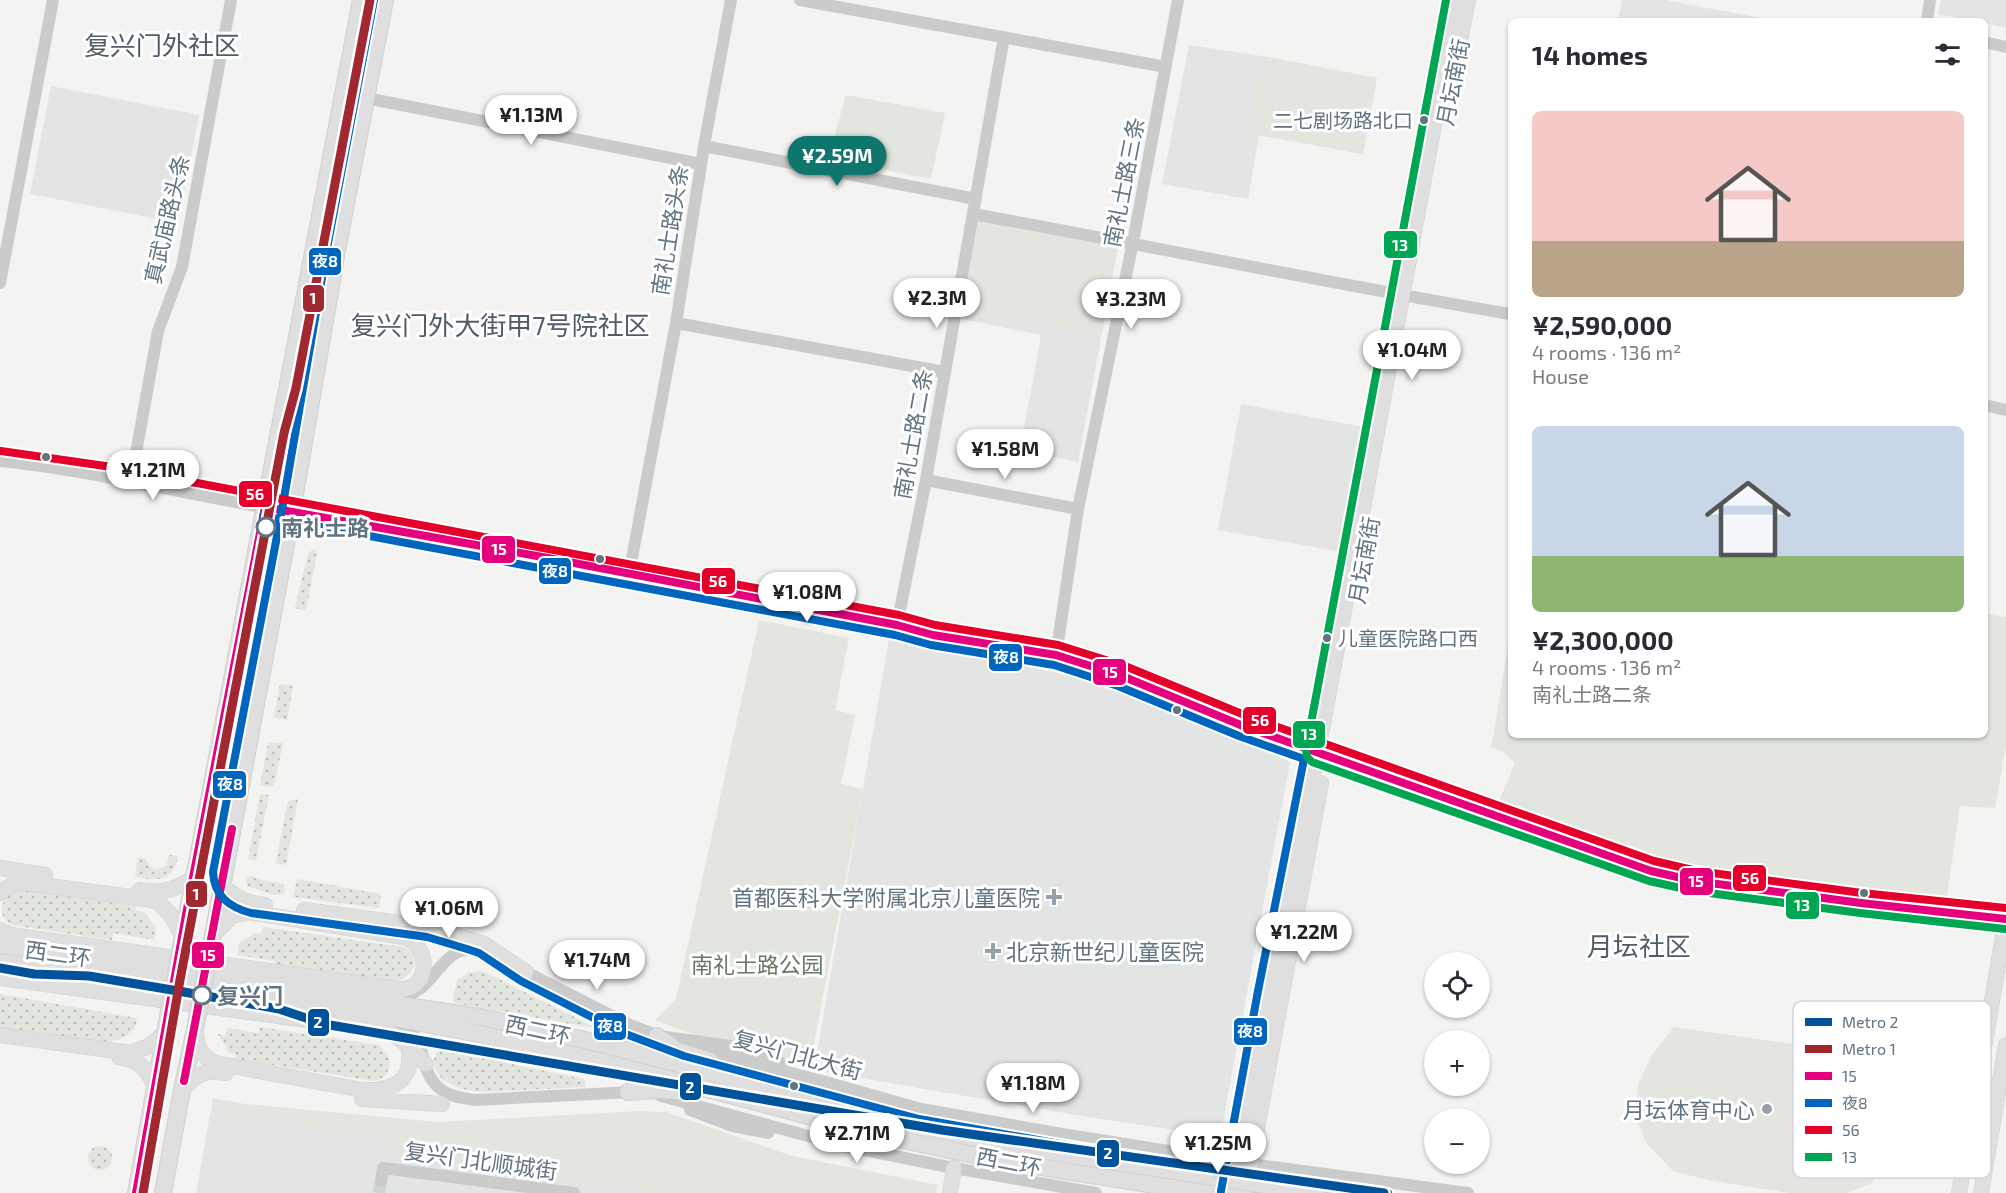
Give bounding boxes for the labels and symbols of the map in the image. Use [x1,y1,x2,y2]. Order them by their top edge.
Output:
district label: 复兴门外社区 [84,29,240,60]
street label: 月坛南街 [1431,36,1473,128]
pin: ¥1.13M [482,95,580,146]
place label: 二七剧场路北口 [1273,108,1413,132]
marker: 二七剧场路北口 [1418,114,1430,126]
street label: 南礼士路三条 [1098,115,1148,249]
pin: ¥2.59M [788,136,886,187]
street label: 真武庙路头条 [138,152,194,286]
street label: 南礼士路头条 [646,163,692,297]
line badge: 13 [1383,230,1418,259]
text: 13 [1392,235,1408,254]
line badge: 夜8 [308,247,342,276]
text: 夜8 [312,251,338,270]
pin: ¥2.3M [895,278,979,329]
pin: ¥3.23M [1082,279,1180,330]
line badge: 1 [302,284,325,313]
text: 1 [310,288,316,307]
district label: 复兴门外大街甲7号院社区 [350,309,650,340]
pin: ¥1.04M [1363,330,1461,381]
street label: 南礼士路二条 [888,367,936,501]
pin: ¥1.58M [956,429,1054,480]
pin: ¥1.21M [104,450,202,501]
unlabelled marker [40,451,52,463]
line badge: 56 [238,480,273,508]
text: 56 [246,484,264,503]
place label: 南礼士路 [281,514,369,540]
street label: 月坛南街 [1343,514,1383,606]
marker: 南礼士路 [256,517,276,537]
line badge: 15 [481,535,516,564]
text: 15 [491,539,507,558]
unlabelled marker [594,553,606,565]
line badge: 夜8 [538,557,572,585]
text: 夜8 [542,561,568,580]
line badge: 56 [701,567,736,595]
text: 56 [709,571,727,590]
pin: ¥1.08M [758,572,856,623]
place label: 儿童医院路口西 [1338,626,1478,650]
marker: 儿童医院路口西 [1321,632,1333,644]
line badge: 夜8 [988,643,1023,672]
text: 夜8 [993,647,1019,666]
line badge: 15 [1092,658,1127,686]
text: 15 [1102,662,1118,681]
unlabelled marker [1171,704,1183,716]
line badge: 56 [1242,706,1277,735]
text: 56 [1251,710,1269,729]
line badge: 13 [1292,720,1326,749]
text: 13 [1301,724,1317,743]
line badge: 夜8 [212,770,247,799]
text: 夜8 [217,774,243,793]
line badge: 56 [1732,864,1767,892]
line badge: 15 [1679,867,1714,896]
text: 56 [1741,868,1759,887]
text: 15 [1688,871,1704,890]
line badge: 1 [185,880,208,908]
text: 1 [193,884,199,903]
place label: 首都医科大学附属北京儿童医院 [732,884,1040,910]
unlabelled marker [1858,887,1870,899]
pin: ¥1.06M [400,888,498,939]
marker: 首都医科大学附属北京儿童医院 [1045,888,1063,906]
line badge: 13 [1785,891,1820,920]
text: 13 [1794,895,1810,914]
pin: ¥1.22M [1255,912,1353,963]
district label: 月坛社区 [1587,930,1691,961]
street label: 西二环 [24,936,92,970]
place label: 北京新世纪儿童医院 [1006,938,1204,964]
pin: ¥1.74M [548,940,646,991]
line badge: 15 [191,941,225,969]
marker: 北京新世纪儿童医院 [984,942,1002,960]
text: 15 [200,945,216,964]
park label: 南礼士路公园 [691,951,823,977]
place label: 复兴门 [217,982,283,1008]
marker: 复兴门 [192,985,212,1005]
legend [1793,1001,1991,1178]
line badge: 2 [307,1008,330,1037]
street label: 西二环 [503,1009,573,1049]
text: 2 [313,1012,323,1031]
line badge: 夜8 [593,1012,627,1041]
text: Metro 2 [1842,1012,1899,1031]
text: 夜8 [597,1016,623,1035]
line badge: 夜8 [1233,1017,1268,1046]
text: 夜8 [1237,1021,1263,1040]
street label: 复兴门北大街 [731,1024,865,1084]
text: Metro 1 [1842,1039,1896,1058]
pin: ¥1.18M [984,1063,1082,1114]
text: 15 [1842,1066,1857,1085]
line badge: 2 [679,1072,702,1101]
text: 2 [685,1077,695,1096]
unlabelled marker [788,1080,800,1092]
text: 夜8 [1842,1093,1868,1112]
place label: 月坛体育中心 [1623,1096,1755,1122]
marker: 月坛体育中心 [1760,1102,1774,1116]
pin: ¥2.71M [808,1113,906,1164]
text: 56 [1842,1120,1860,1139]
pin: ¥1.25M [1169,1123,1267,1174]
street label: 复兴门北顺城街 [403,1136,559,1184]
line badge: 2 [1096,1139,1120,1168]
street label: 西二环 [974,1142,1044,1180]
text: 2 [1103,1143,1113,1162]
text: 13 [1842,1147,1857,1166]

